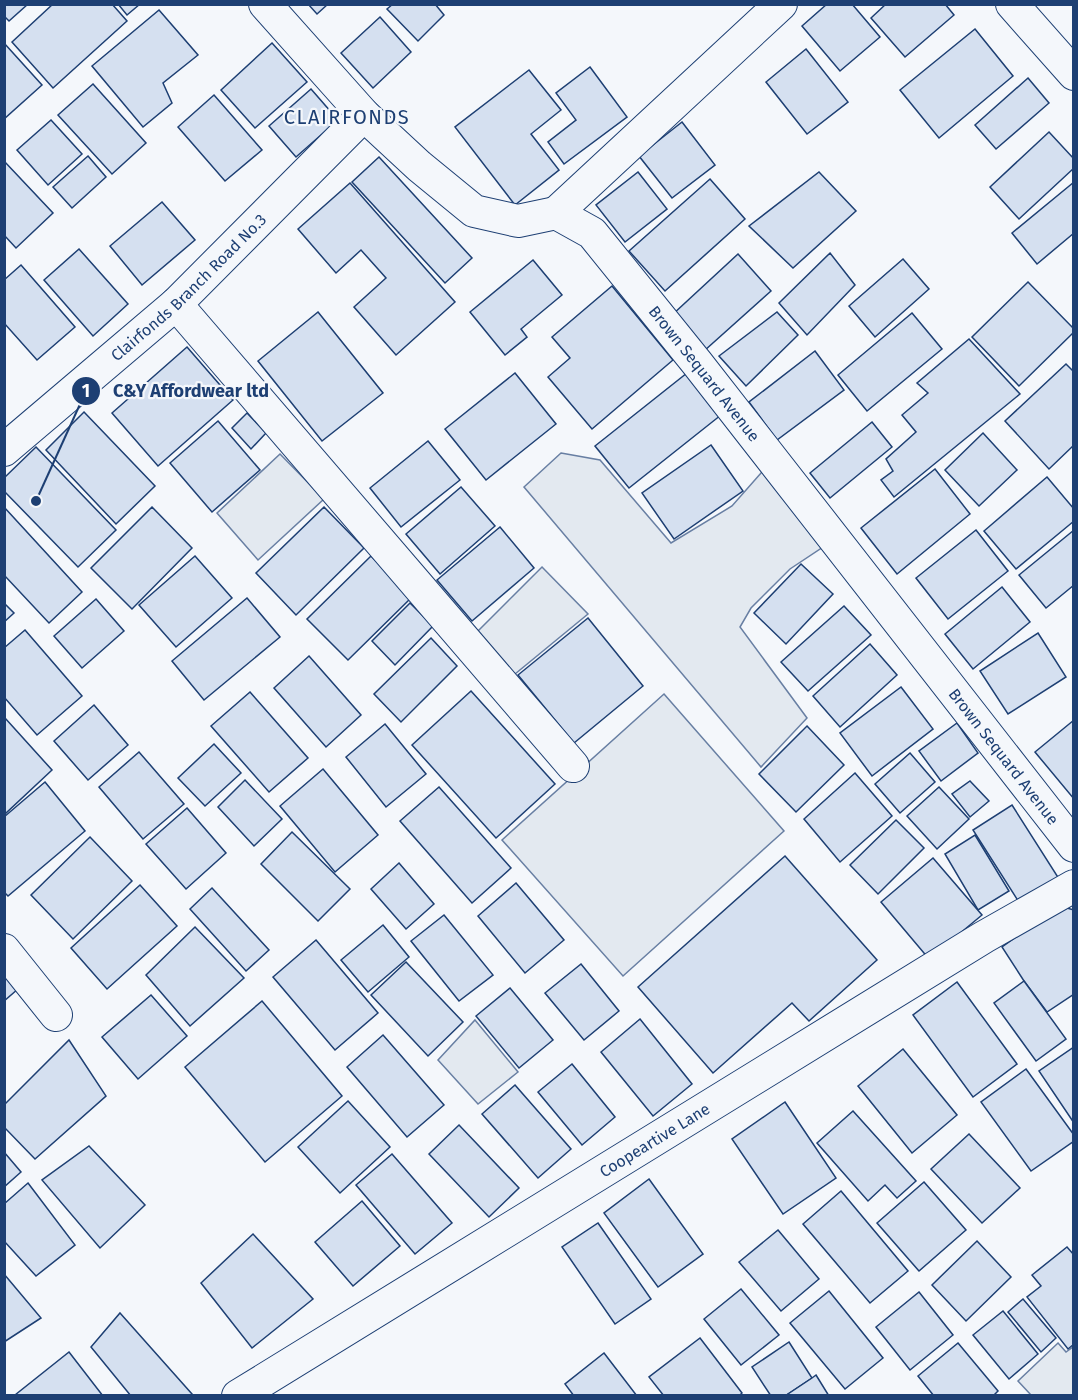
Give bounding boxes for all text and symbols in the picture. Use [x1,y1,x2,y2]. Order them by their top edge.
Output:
district label: CLAIRFONDS [284,105,410,129]
street label: Clairfonds Branch Road No.3 [107,210,270,365]
street label: Brown Sequard Avenue [645,302,764,445]
callout: C&Y Affordwear ltd [71,373,281,409]
text: 1 [82,380,90,402]
text: C&Y Affordwear ltd [113,380,269,402]
street label: Brown Sequard Avenue [945,685,1063,829]
street label: Coopeartive Lane [596,1099,713,1181]

